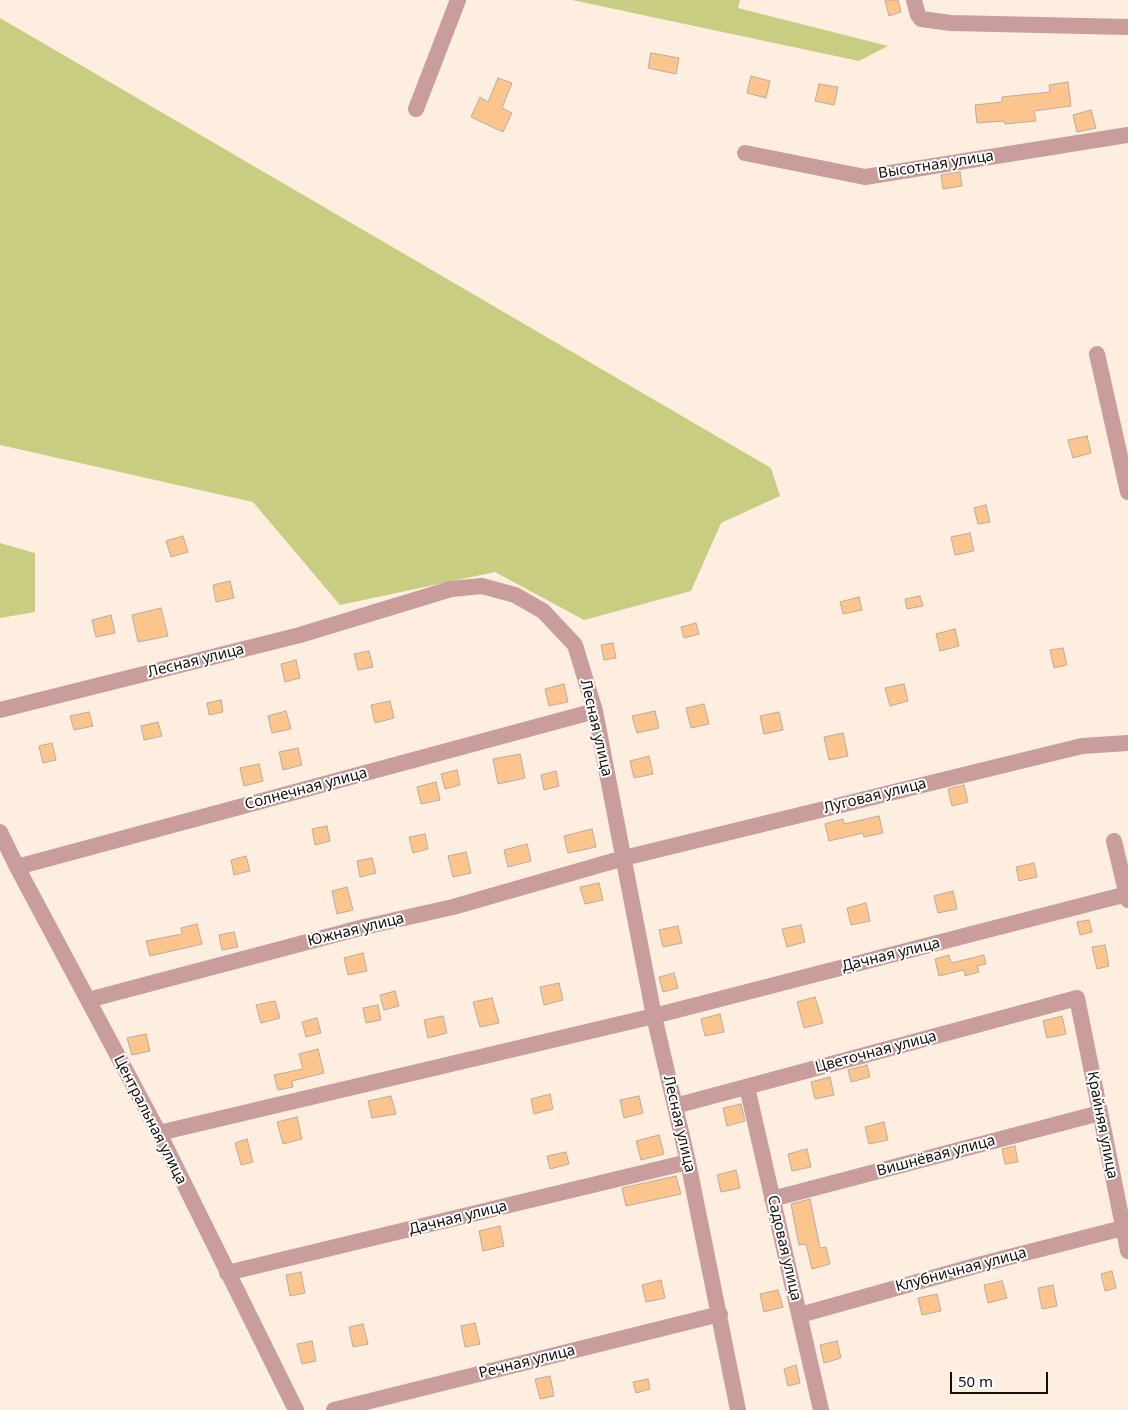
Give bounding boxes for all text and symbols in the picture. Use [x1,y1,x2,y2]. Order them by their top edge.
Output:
street label: Высотная улица [877,147,995,183]
street label: Лесная улица [146,640,246,682]
street label: Лесная улица [576,678,616,778]
street label: Солнечная улица [243,764,369,814]
street label: Луговая улица [822,775,928,817]
street label: Южная улица [306,909,406,951]
street label: Дачная улица [840,934,942,976]
street label: Цветочная улица [813,1027,939,1077]
street label: Центральная улица [110,1052,190,1188]
street label: Крайняя улица [1083,1070,1121,1180]
street label: Лесная улица [659,1074,699,1174]
street label: Вишнёвая улица [875,1132,997,1180]
street label: Садовая улица [763,1193,805,1303]
street label: Дачная улица [407,1197,509,1239]
street label: Клубничная улица [894,1244,1028,1296]
street label: Речная улица [477,1341,577,1383]
scale bar [953,1362,1050,1394]
text: 50 m [958,1371,993,1391]

